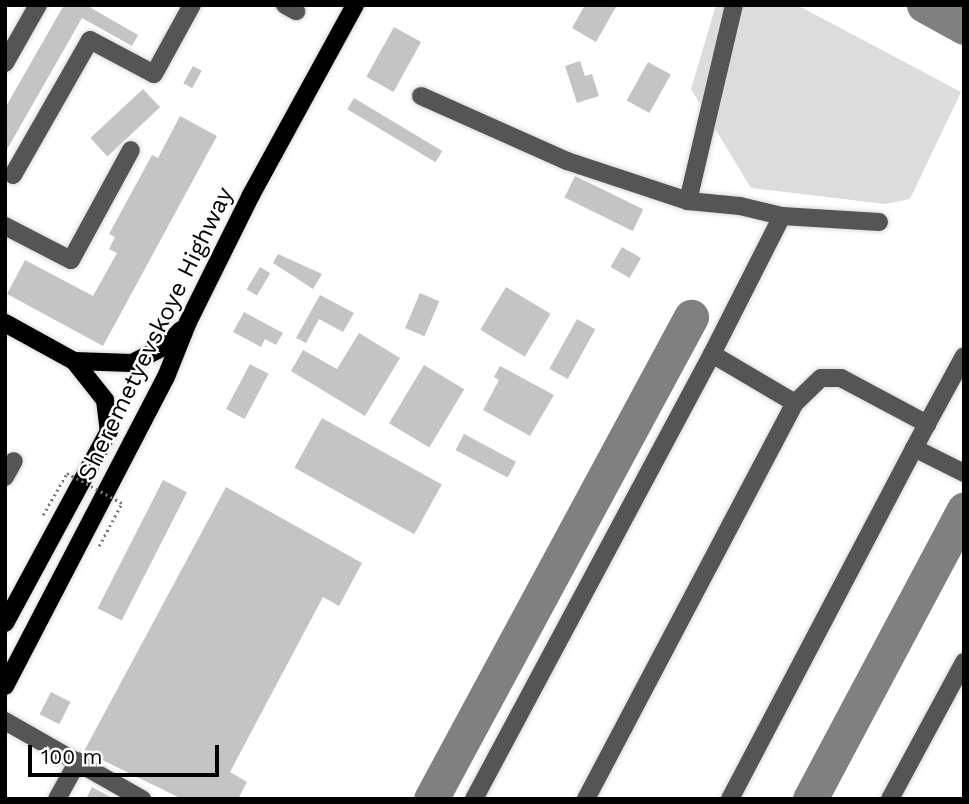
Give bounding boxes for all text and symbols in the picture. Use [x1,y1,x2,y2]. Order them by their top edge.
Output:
street label: Sheremetyevskoye Highway [72,183,240,485]
scale bar [32,730,222,774]
text: 100 m [41,744,103,769]

